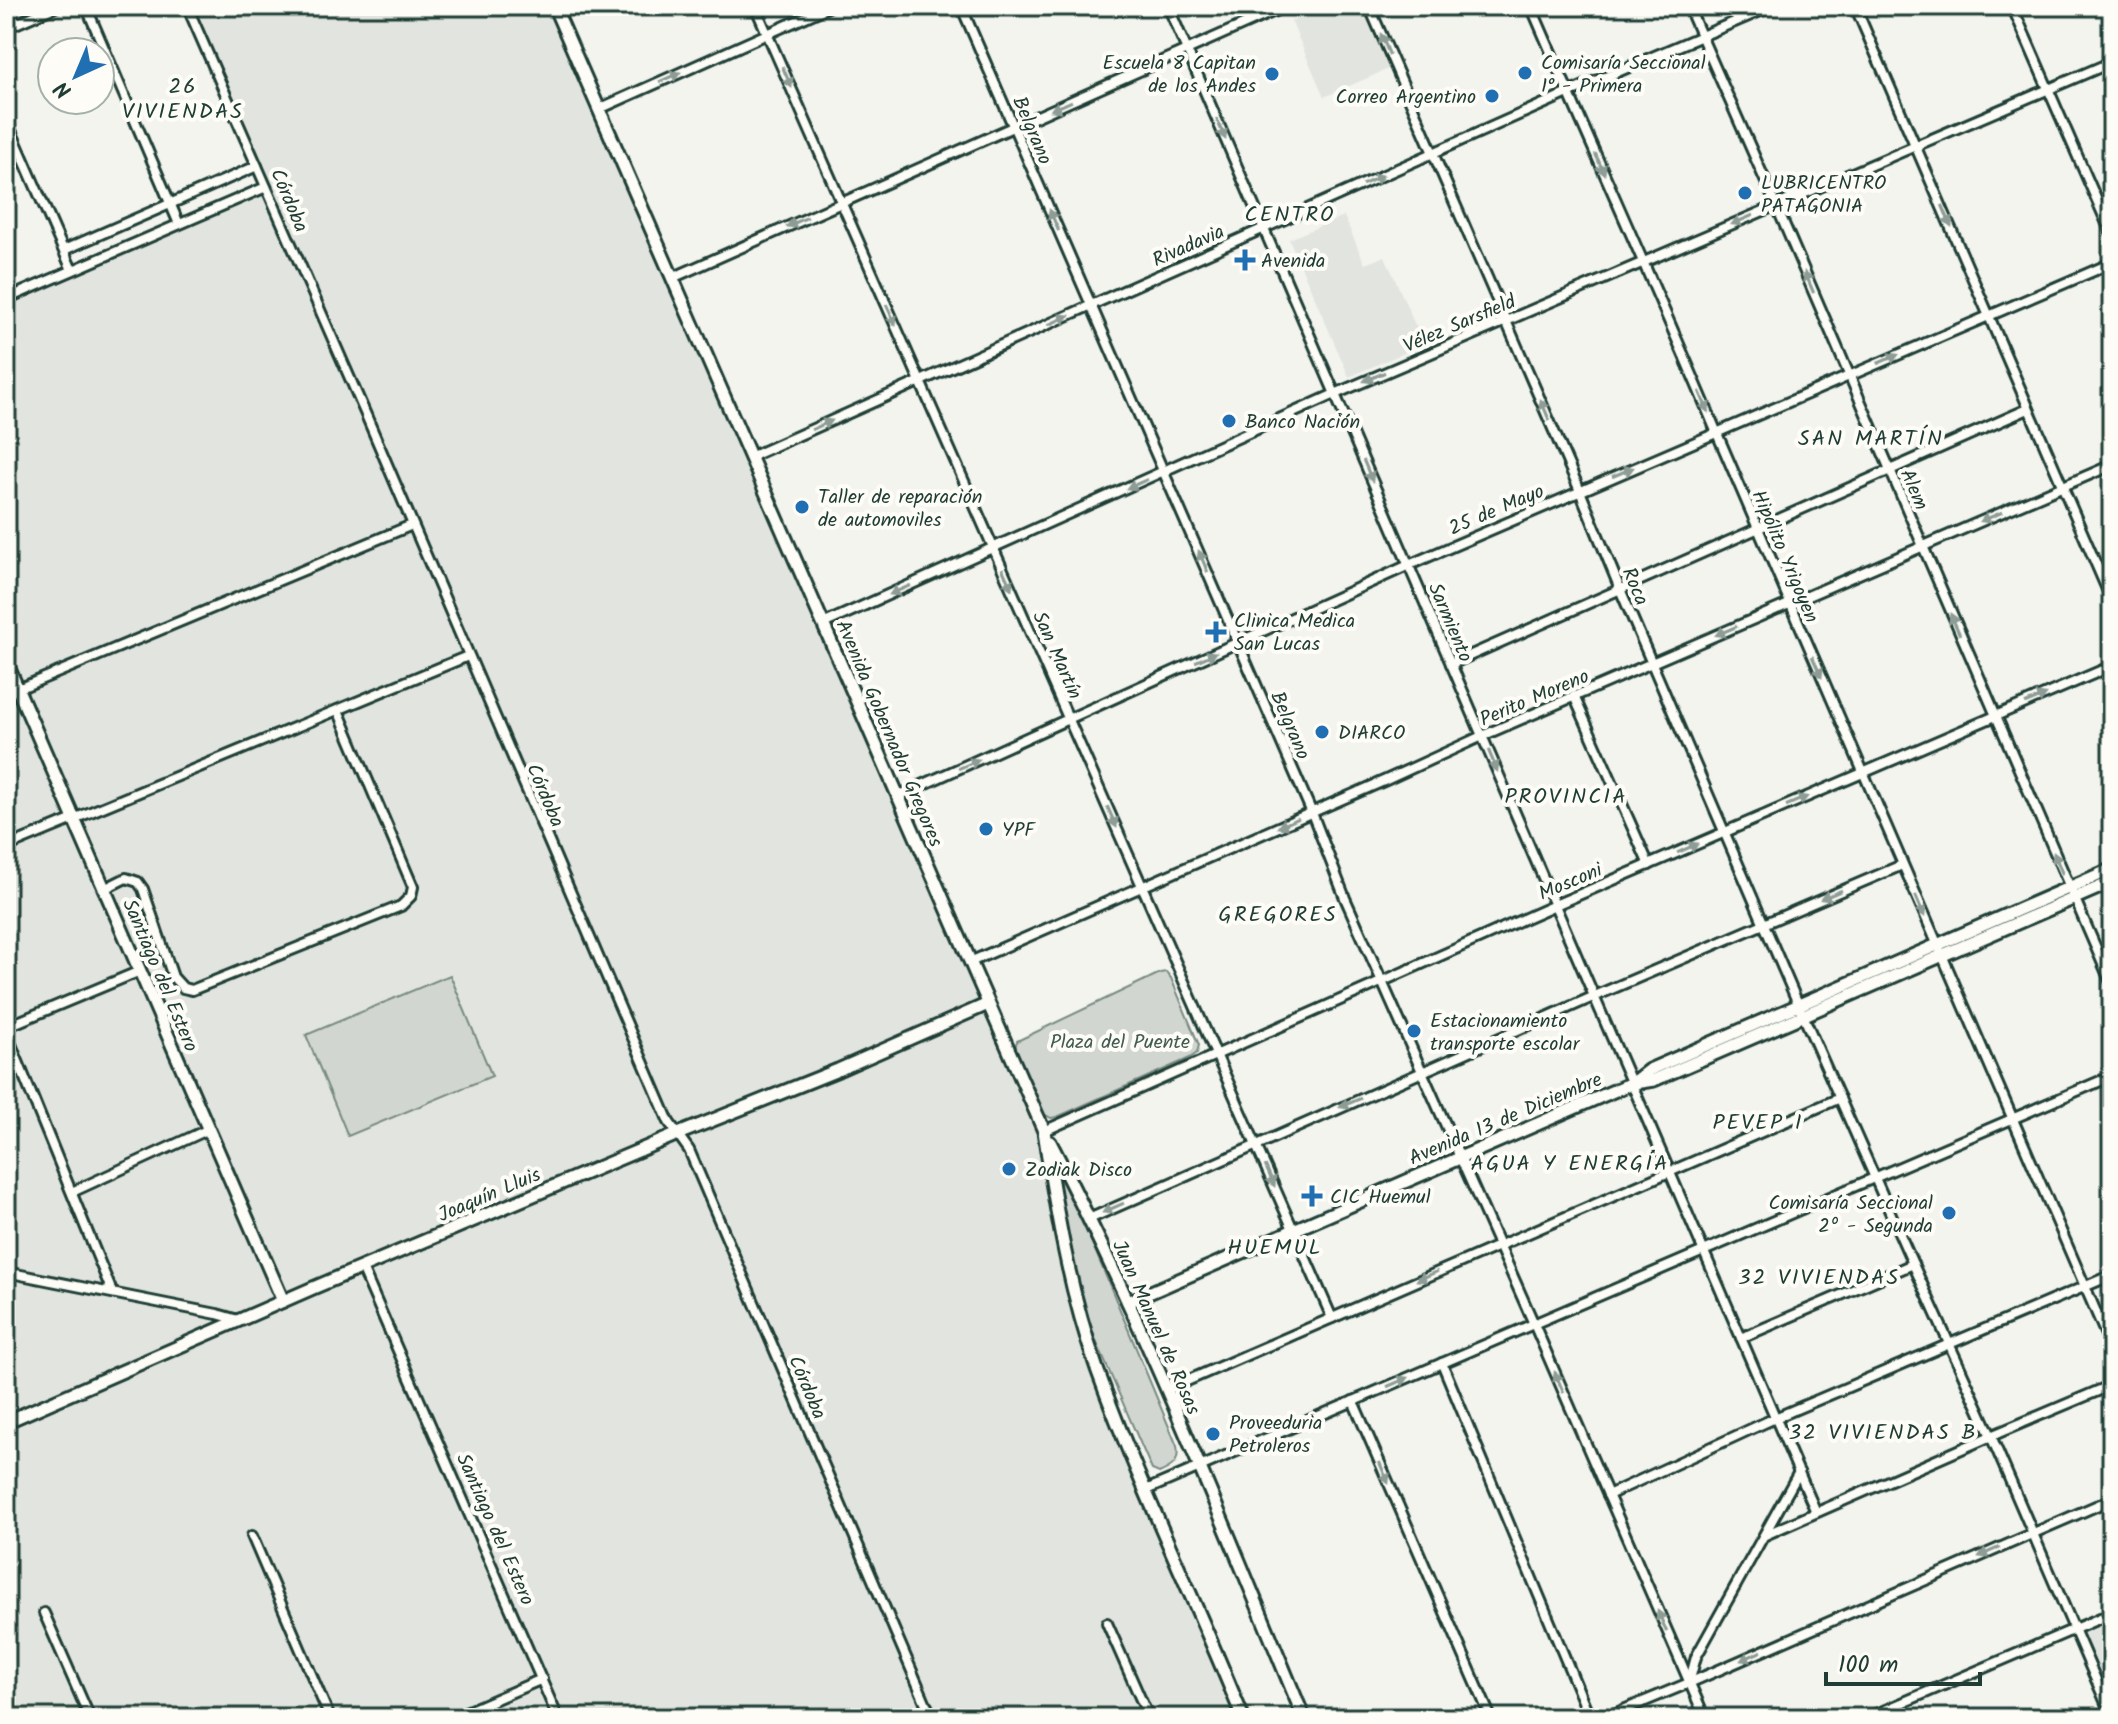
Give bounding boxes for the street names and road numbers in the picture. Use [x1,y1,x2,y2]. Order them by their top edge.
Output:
street label: Belgrano [1002,91,1060,170]
street label: Córdoba [260,164,316,238]
street label: Rivadavia [1147,217,1230,277]
street label: Vélez Sarsfield [1398,286,1522,363]
street label: Alem [1890,464,1936,515]
street label: 25 de Mayo [1444,476,1550,545]
street label: Hipólito Yrigoyen [1742,485,1827,628]
street label: Roca [1612,563,1657,611]
street label: Sarmiento [1418,578,1480,668]
street label: San Martín [1023,607,1090,705]
street label: Avenida Gobernador Gregores [826,615,951,853]
street label: Perito Moreno [1475,661,1595,736]
street label: Belgrano [1260,686,1318,765]
street label: Córdoba [516,759,572,833]
street label: Mosconi [1534,855,1609,911]
street label: Santiago del Estero [112,894,206,1057]
street label: Avenida 13 de Diciembre [1404,1065,1608,1175]
street label: Joaquín Lluis [433,1160,547,1232]
street label: Juan Manuel de Rosas [1102,1235,1208,1421]
street label: Córdoba [778,1351,834,1425]
street label: Santiago del Estero [446,1449,542,1611]

